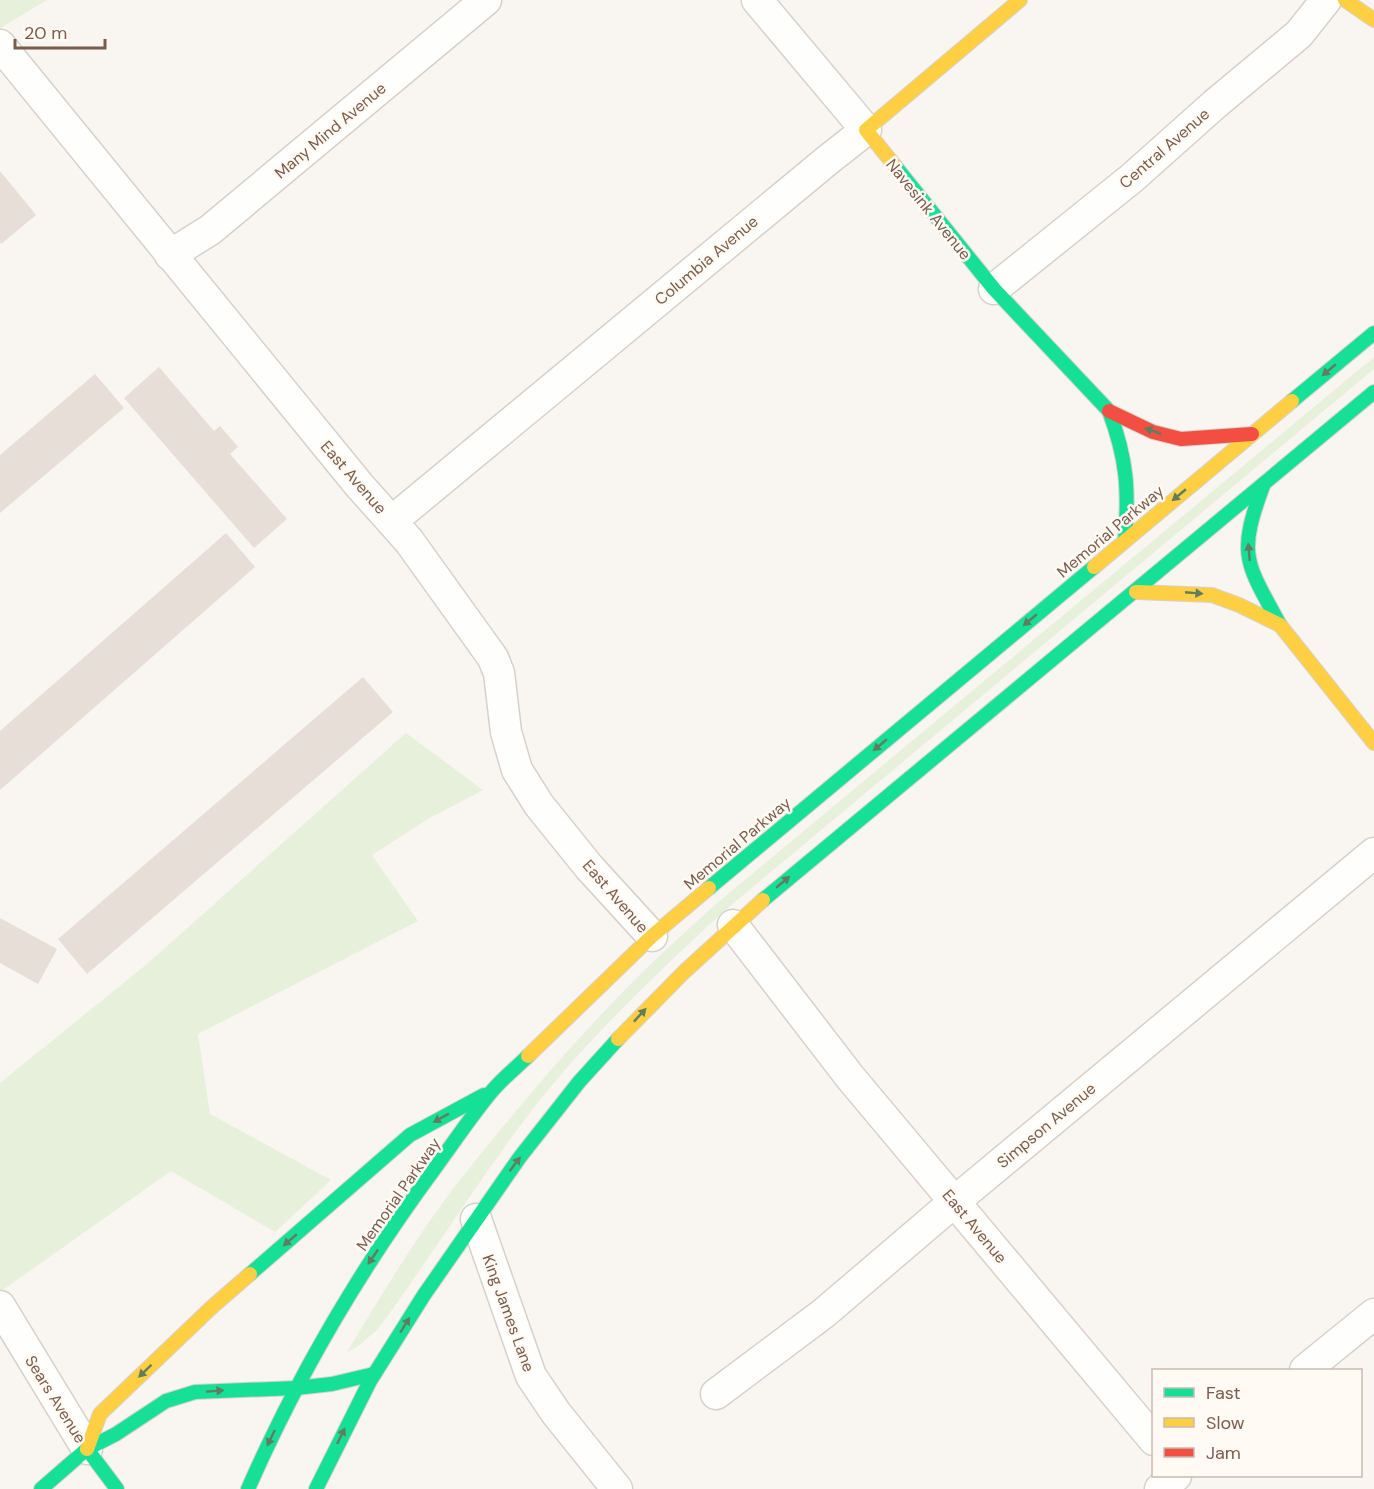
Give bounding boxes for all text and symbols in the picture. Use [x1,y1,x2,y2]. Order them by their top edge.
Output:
scale bar [15,12,105,50]
text: 20 m [24,21,67,45]
street label: Many Mind Avenue [270,78,390,183]
street label: Central Avenue [1115,103,1214,193]
street label: Navesink Avenue [881,154,976,264]
street label: Columbia Avenue [650,211,763,310]
one-way arrow [1322,363,1337,376]
one-way arrow [1144,426,1162,436]
street label: East Avenue [316,436,391,518]
street label: Memorial Parkway [1052,480,1168,582]
one-way arrow [1172,488,1187,501]
one-way arrow [1244,543,1254,562]
one-way arrow [1185,588,1204,598]
one-way arrow [1023,613,1038,626]
one-way arrow [873,738,888,751]
street label: Memorial Parkway [679,792,795,894]
street label: East Avenue [578,855,653,937]
one-way arrow [775,876,790,889]
one-way arrow [633,1007,647,1022]
street label: Simpson Avenue [993,1078,1100,1173]
one-way arrow [433,1113,450,1123]
street label: Memorial Parkway [352,1134,445,1255]
one-way arrow [509,1157,521,1172]
street label: East Avenue [938,1185,1012,1268]
one-way arrow [282,1233,298,1246]
one-way arrow [368,1249,379,1265]
street label: King James Lane [478,1252,539,1375]
one-way arrow [399,1317,410,1333]
street label: Sears Avenue [20,1351,91,1447]
one-way arrow [139,1363,153,1377]
legend [1152,1369,1362,1477]
text: Fast [1206,1381,1241,1405]
one-way arrow [205,1386,224,1395]
text: Slow [1206,1411,1245,1435]
one-way arrow [337,1428,346,1445]
one-way arrow [266,1430,275,1447]
text: Jam [1206,1441,1241,1465]

